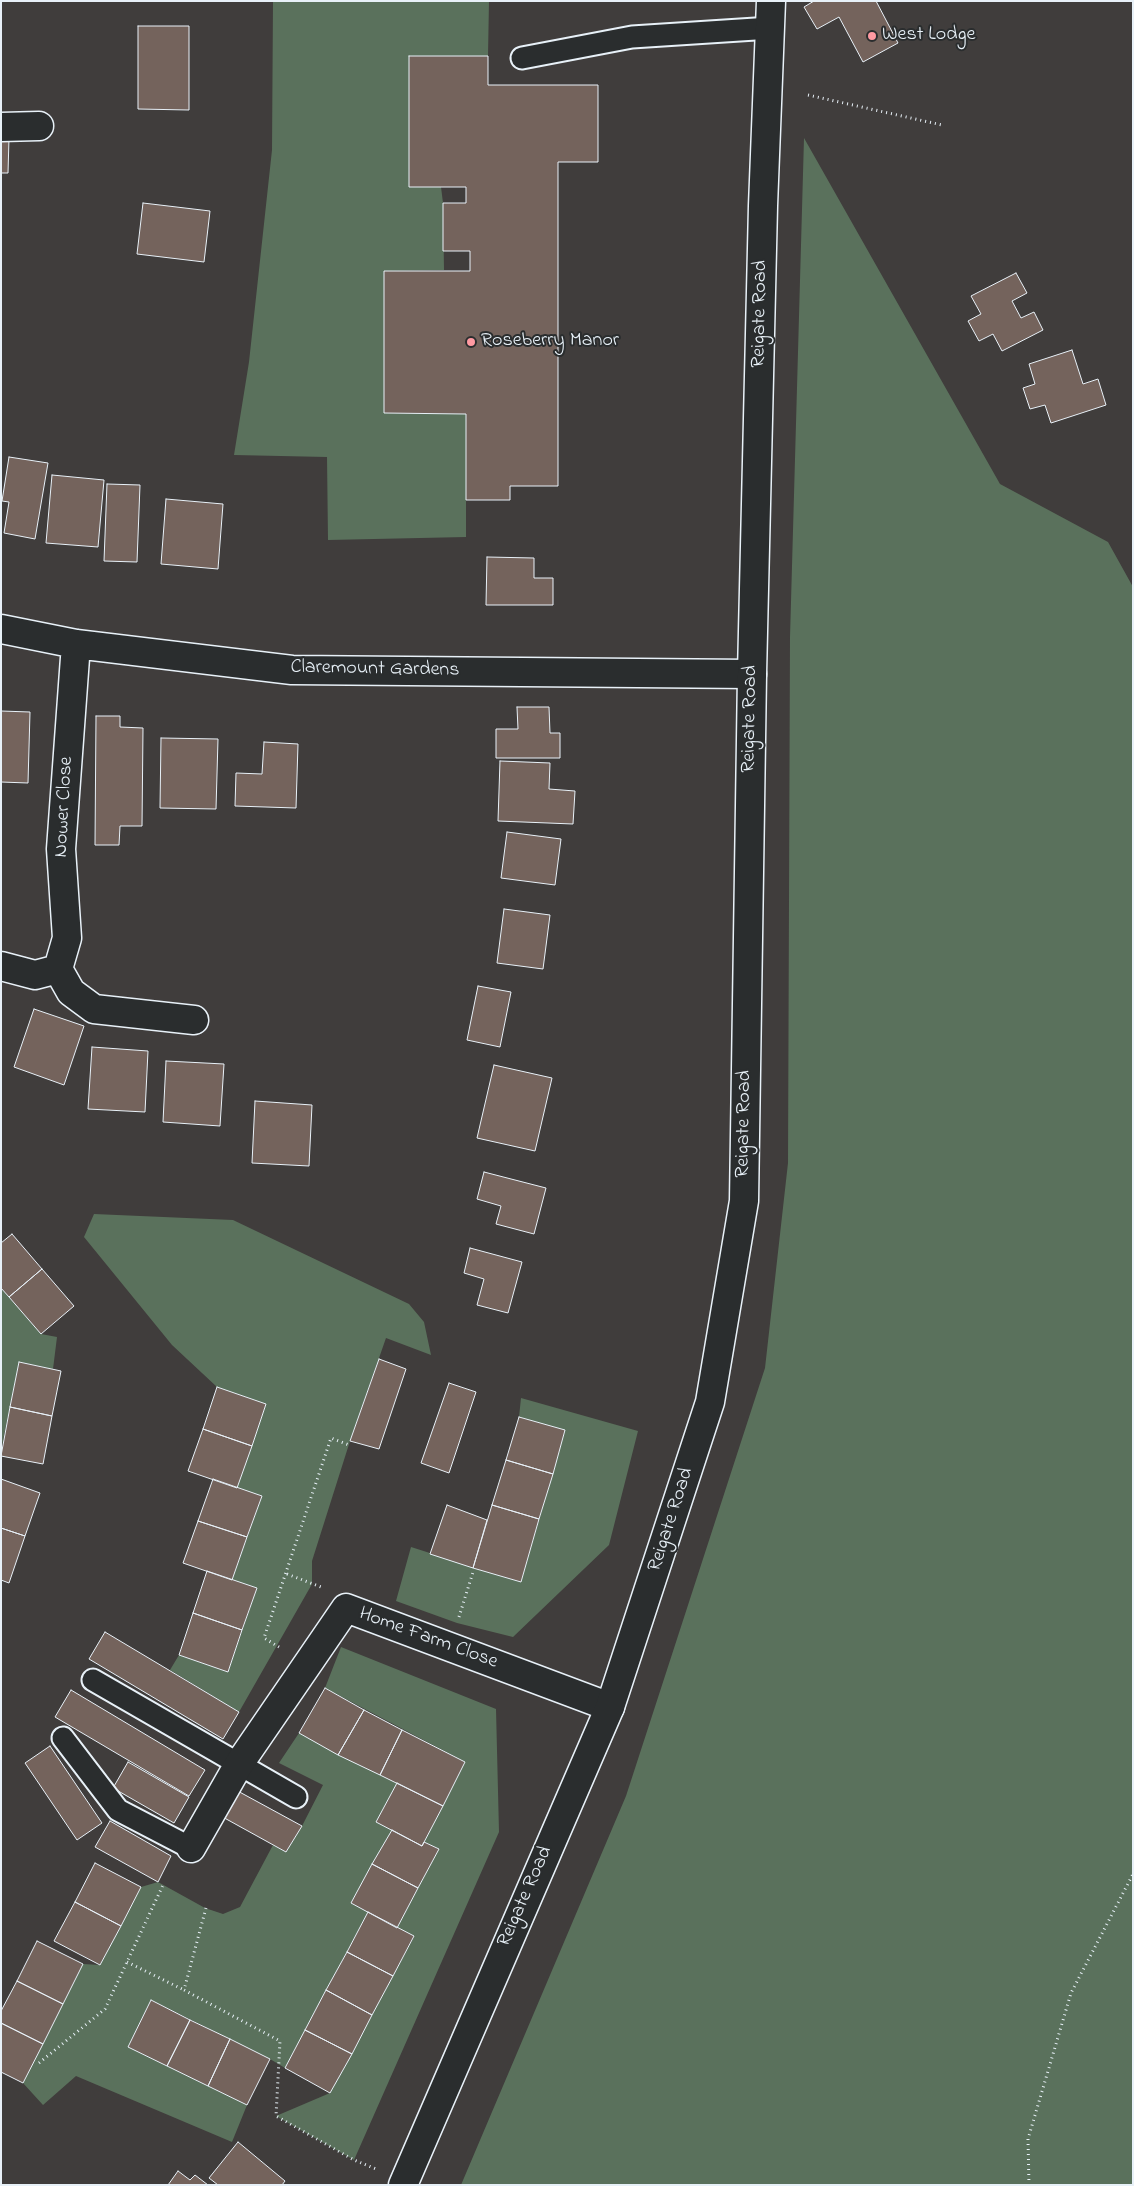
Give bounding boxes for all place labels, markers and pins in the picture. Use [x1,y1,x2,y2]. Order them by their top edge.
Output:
place label: West Lodge [882,24,975,48]
marker: West Lodge [866,30,878,42]
place label: Roseberry Manor [481,330,619,354]
marker: Roseberry Manor [465,336,477,348]

